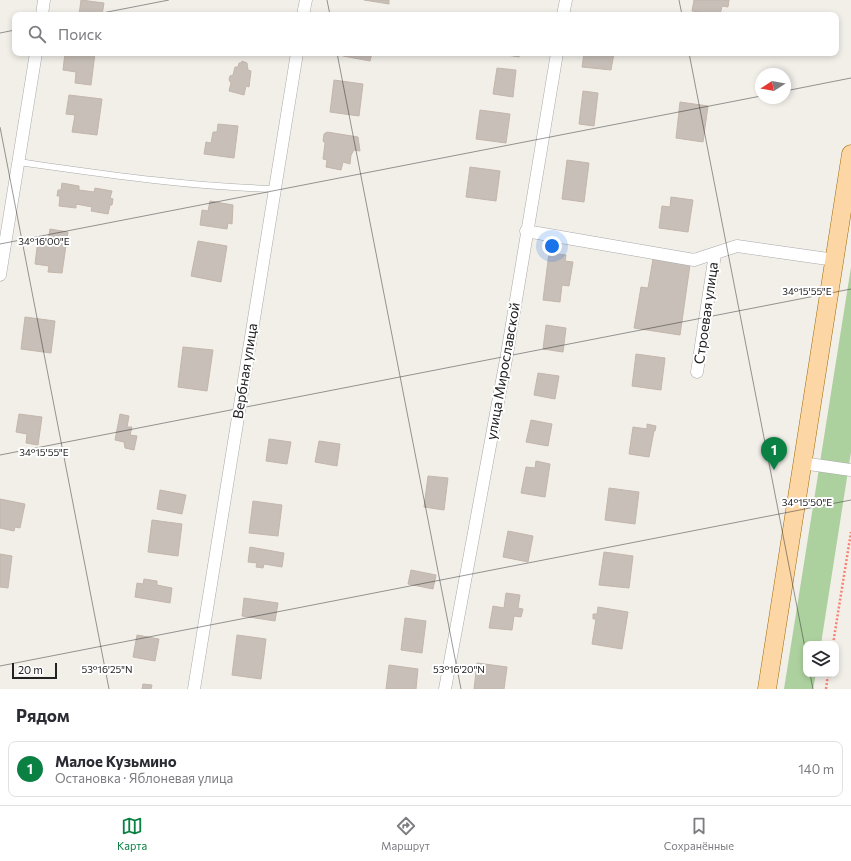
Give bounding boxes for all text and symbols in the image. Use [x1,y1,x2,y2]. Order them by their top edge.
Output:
search box [12,12,839,56]
icon: search [26,23,48,45]
text: Поиск [58,25,102,43]
north arrow [755,68,791,104]
text: 34°16'00"E [18,235,70,247]
your location [542,236,562,256]
street label: Строевая улица [690,261,721,365]
text: 34°15'55"E [782,285,832,297]
street label: улица Мирославской [482,301,523,441]
street label: Вербная улица [229,322,260,420]
pin: 1 [761,437,787,470]
text: 34°15'55"E [19,446,69,458]
text: 34°15'50"E [782,496,832,508]
map controls [803,641,839,677]
button: layers [803,641,839,677]
scale bar [12,661,57,680]
text: 20 m [18,663,43,676]
text: 53°16'25"N [81,663,133,675]
text: 53°16'20"N [433,663,485,675]
text: Рядом [16,705,70,726]
text: Малое Кузьмино [55,752,177,770]
text: 1 [27,761,33,777]
text: 140 m [798,761,834,777]
text: Остановка · Яблоневая улица [55,770,233,786]
tab: Карта [117,815,147,852]
tab: Маршрут [381,815,430,852]
tab: Сохранённые [664,815,734,852]

